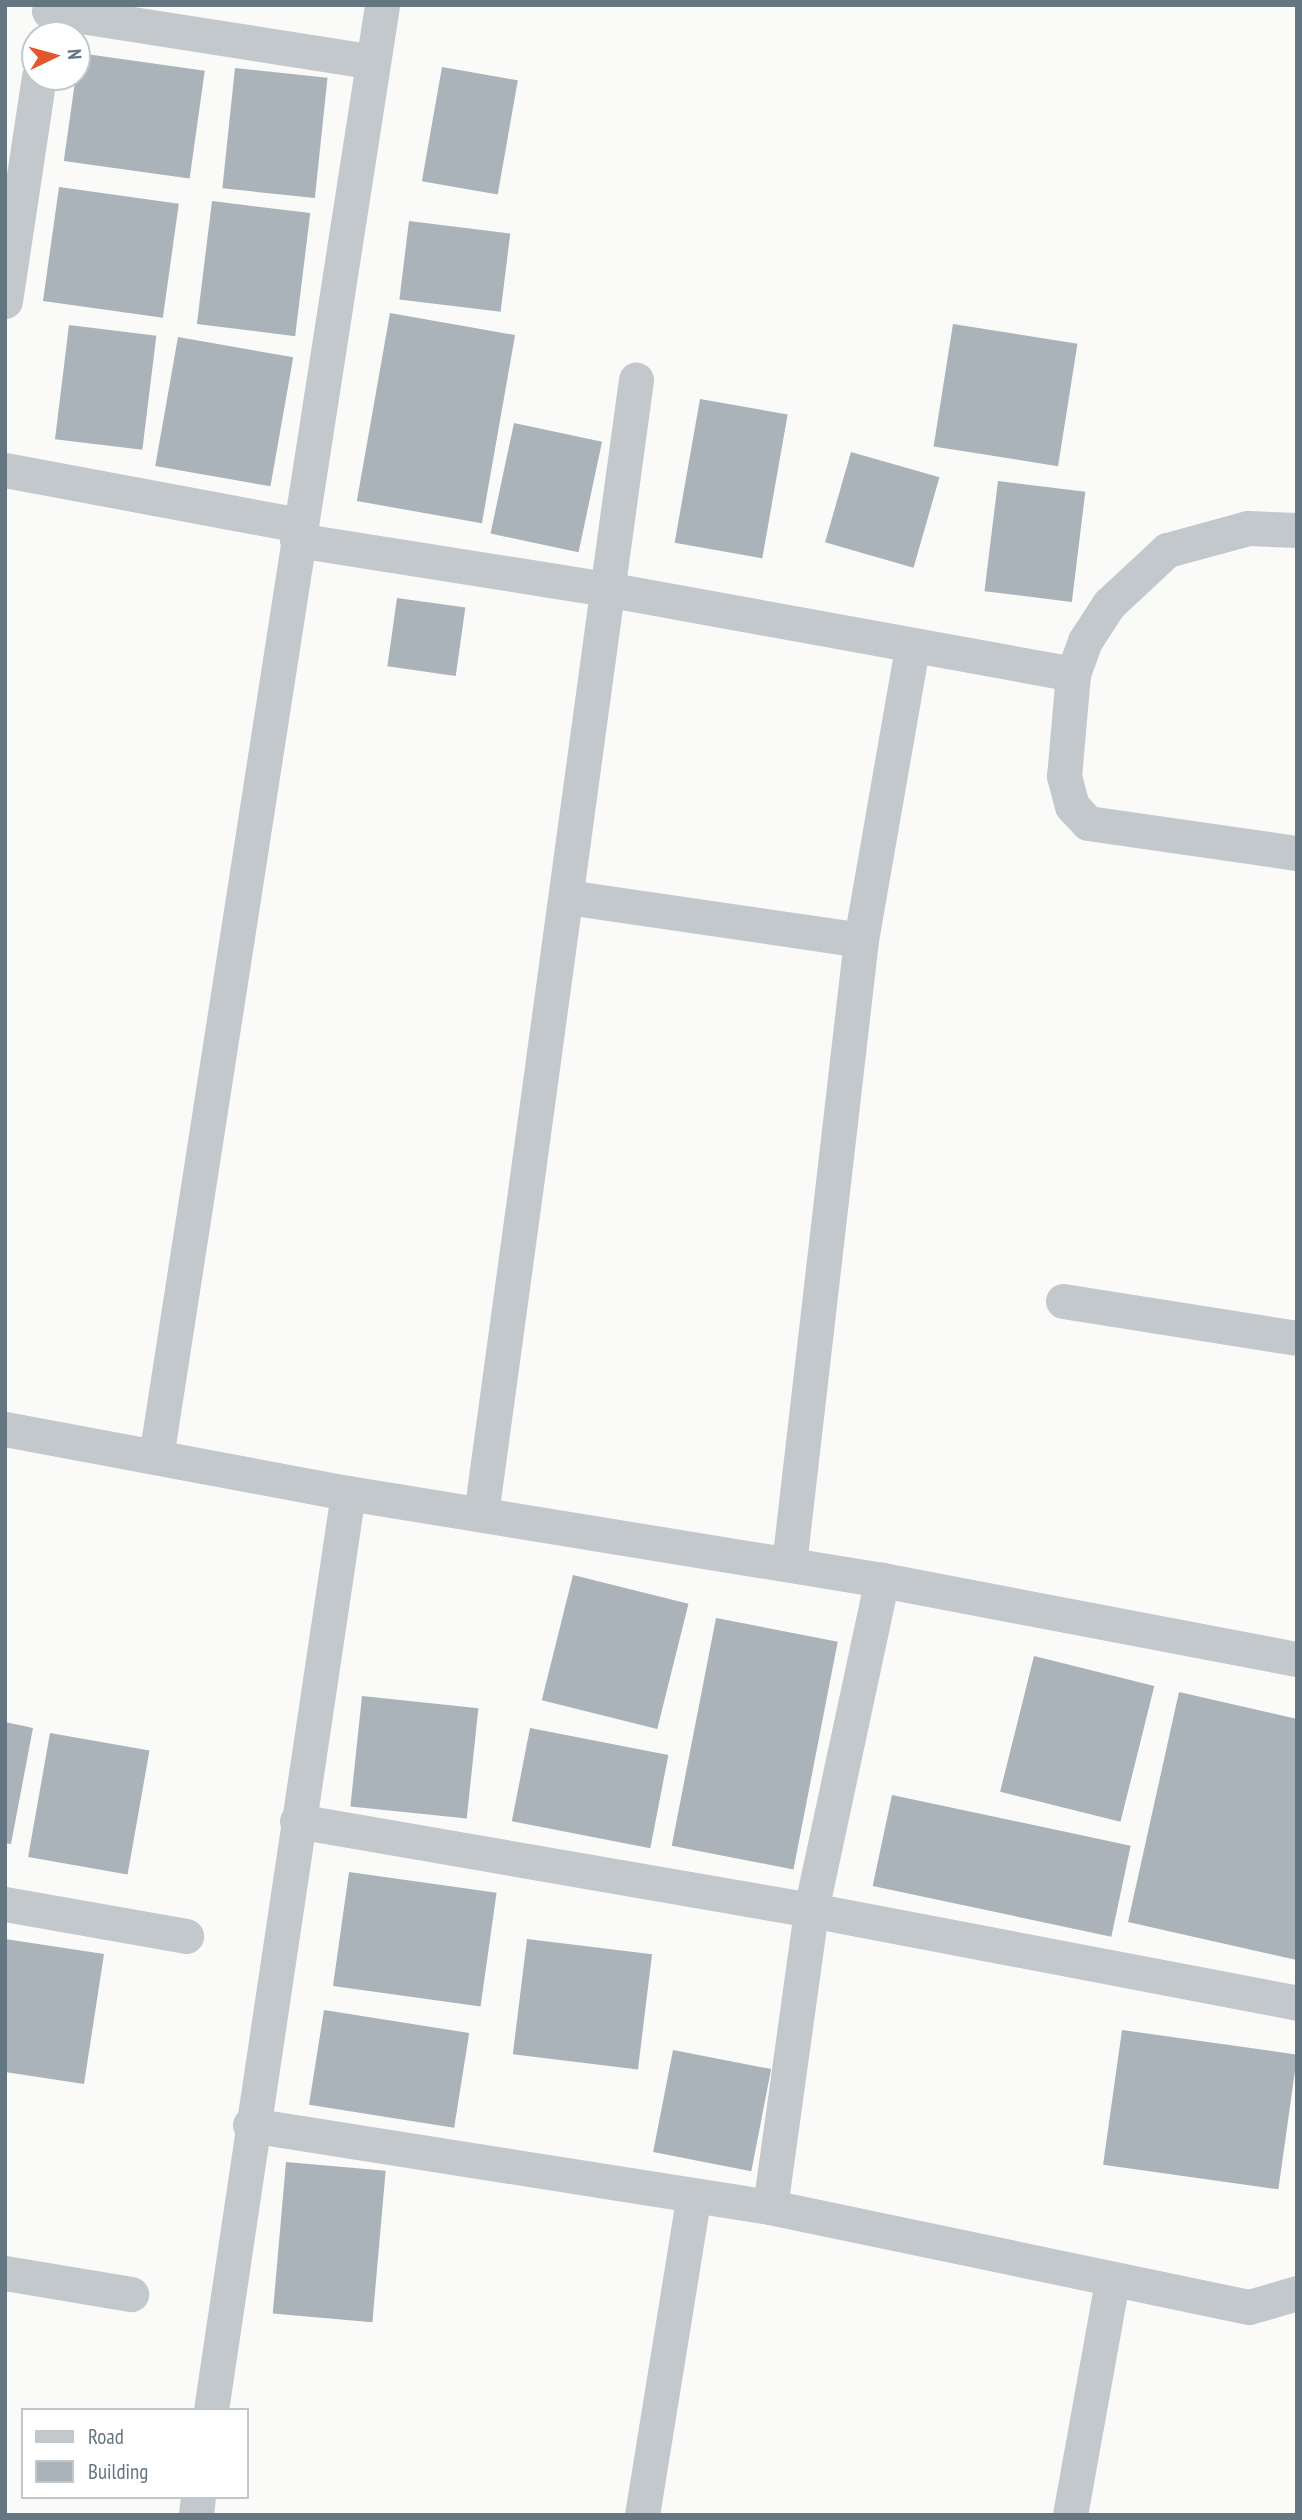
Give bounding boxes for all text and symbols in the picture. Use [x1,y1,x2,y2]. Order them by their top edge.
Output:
north arrow [21,21,91,91]
text: N [63,48,87,60]
legend [21,2408,248,2499]
text: Road [88,2423,124,2450]
text: Building [88,2458,148,2485]

